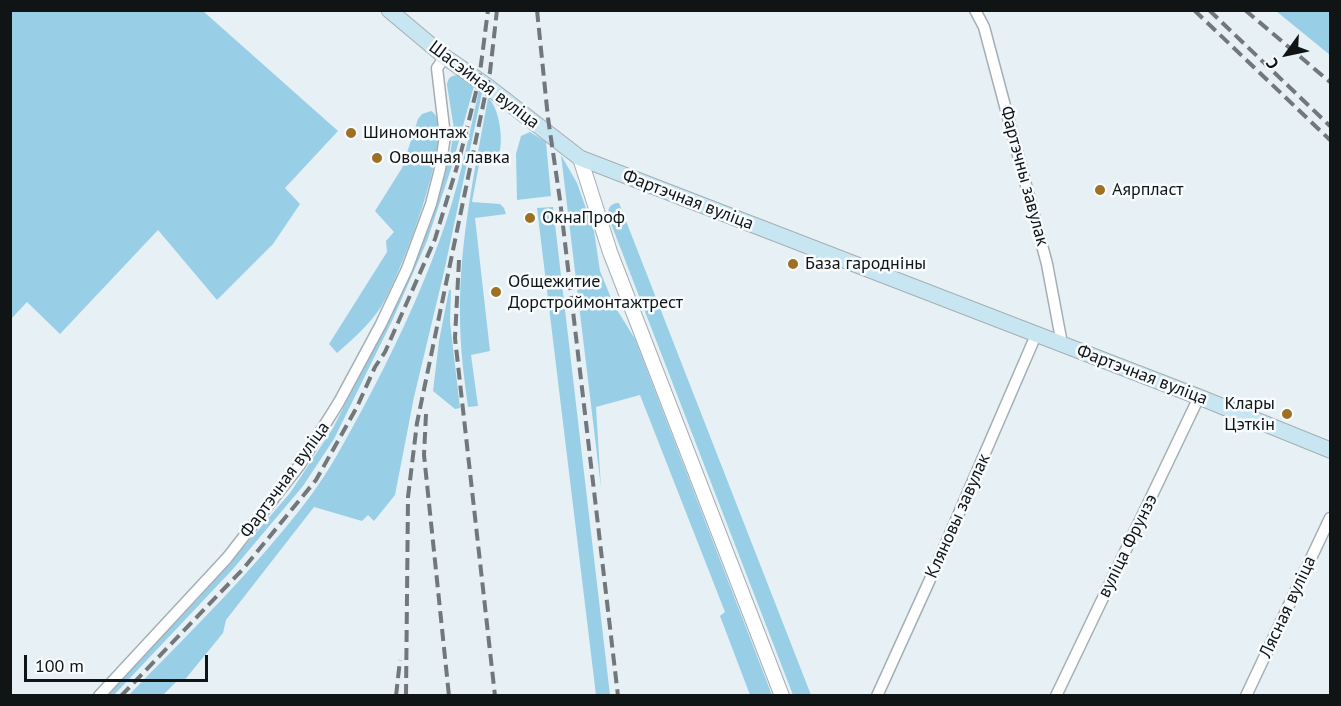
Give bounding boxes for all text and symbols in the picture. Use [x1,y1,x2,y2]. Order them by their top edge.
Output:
north arrow [1257,24,1317,84]
street label: Шасэйная вуліца [424,36,544,134]
text: С [1261,55,1283,73]
street label: Фартэчны завулак [995,104,1053,248]
place label: Шиномонтаж [363,122,467,144]
marker: Шиномонтаж [344,126,358,140]
place label: Овощная лавка [389,147,510,169]
marker: Овощная лавка [370,151,384,165]
street label: Фартэчная вуліца [619,165,757,235]
place label: Аярпласт [1112,179,1183,201]
marker: Аярпласт [1093,183,1107,197]
place label: ОкнаПроф [542,207,625,229]
marker: ОкнаПроф [523,211,537,225]
place label: База гародніны [805,253,926,275]
marker: База гародніны [786,257,800,271]
place label: Общежитие Дорстроймонтажтрест [508,271,683,314]
marker: Общежитие Дорстроймонтажтрест [489,285,503,299]
street label: Фартэчная вуліца [1073,340,1211,410]
place label: Клары Цэткін [1224,393,1275,436]
marker: Клары Цэткін [1280,407,1294,421]
street label: Фартэчная вуліца [236,418,334,542]
street label: Кляновы завулак [921,450,995,582]
street label: вуліца Фрунзэ [1094,491,1162,601]
street label: Лясная вуліца [1255,553,1321,661]
scale bar [27,643,212,681]
text: 100 m [35,654,84,677]

